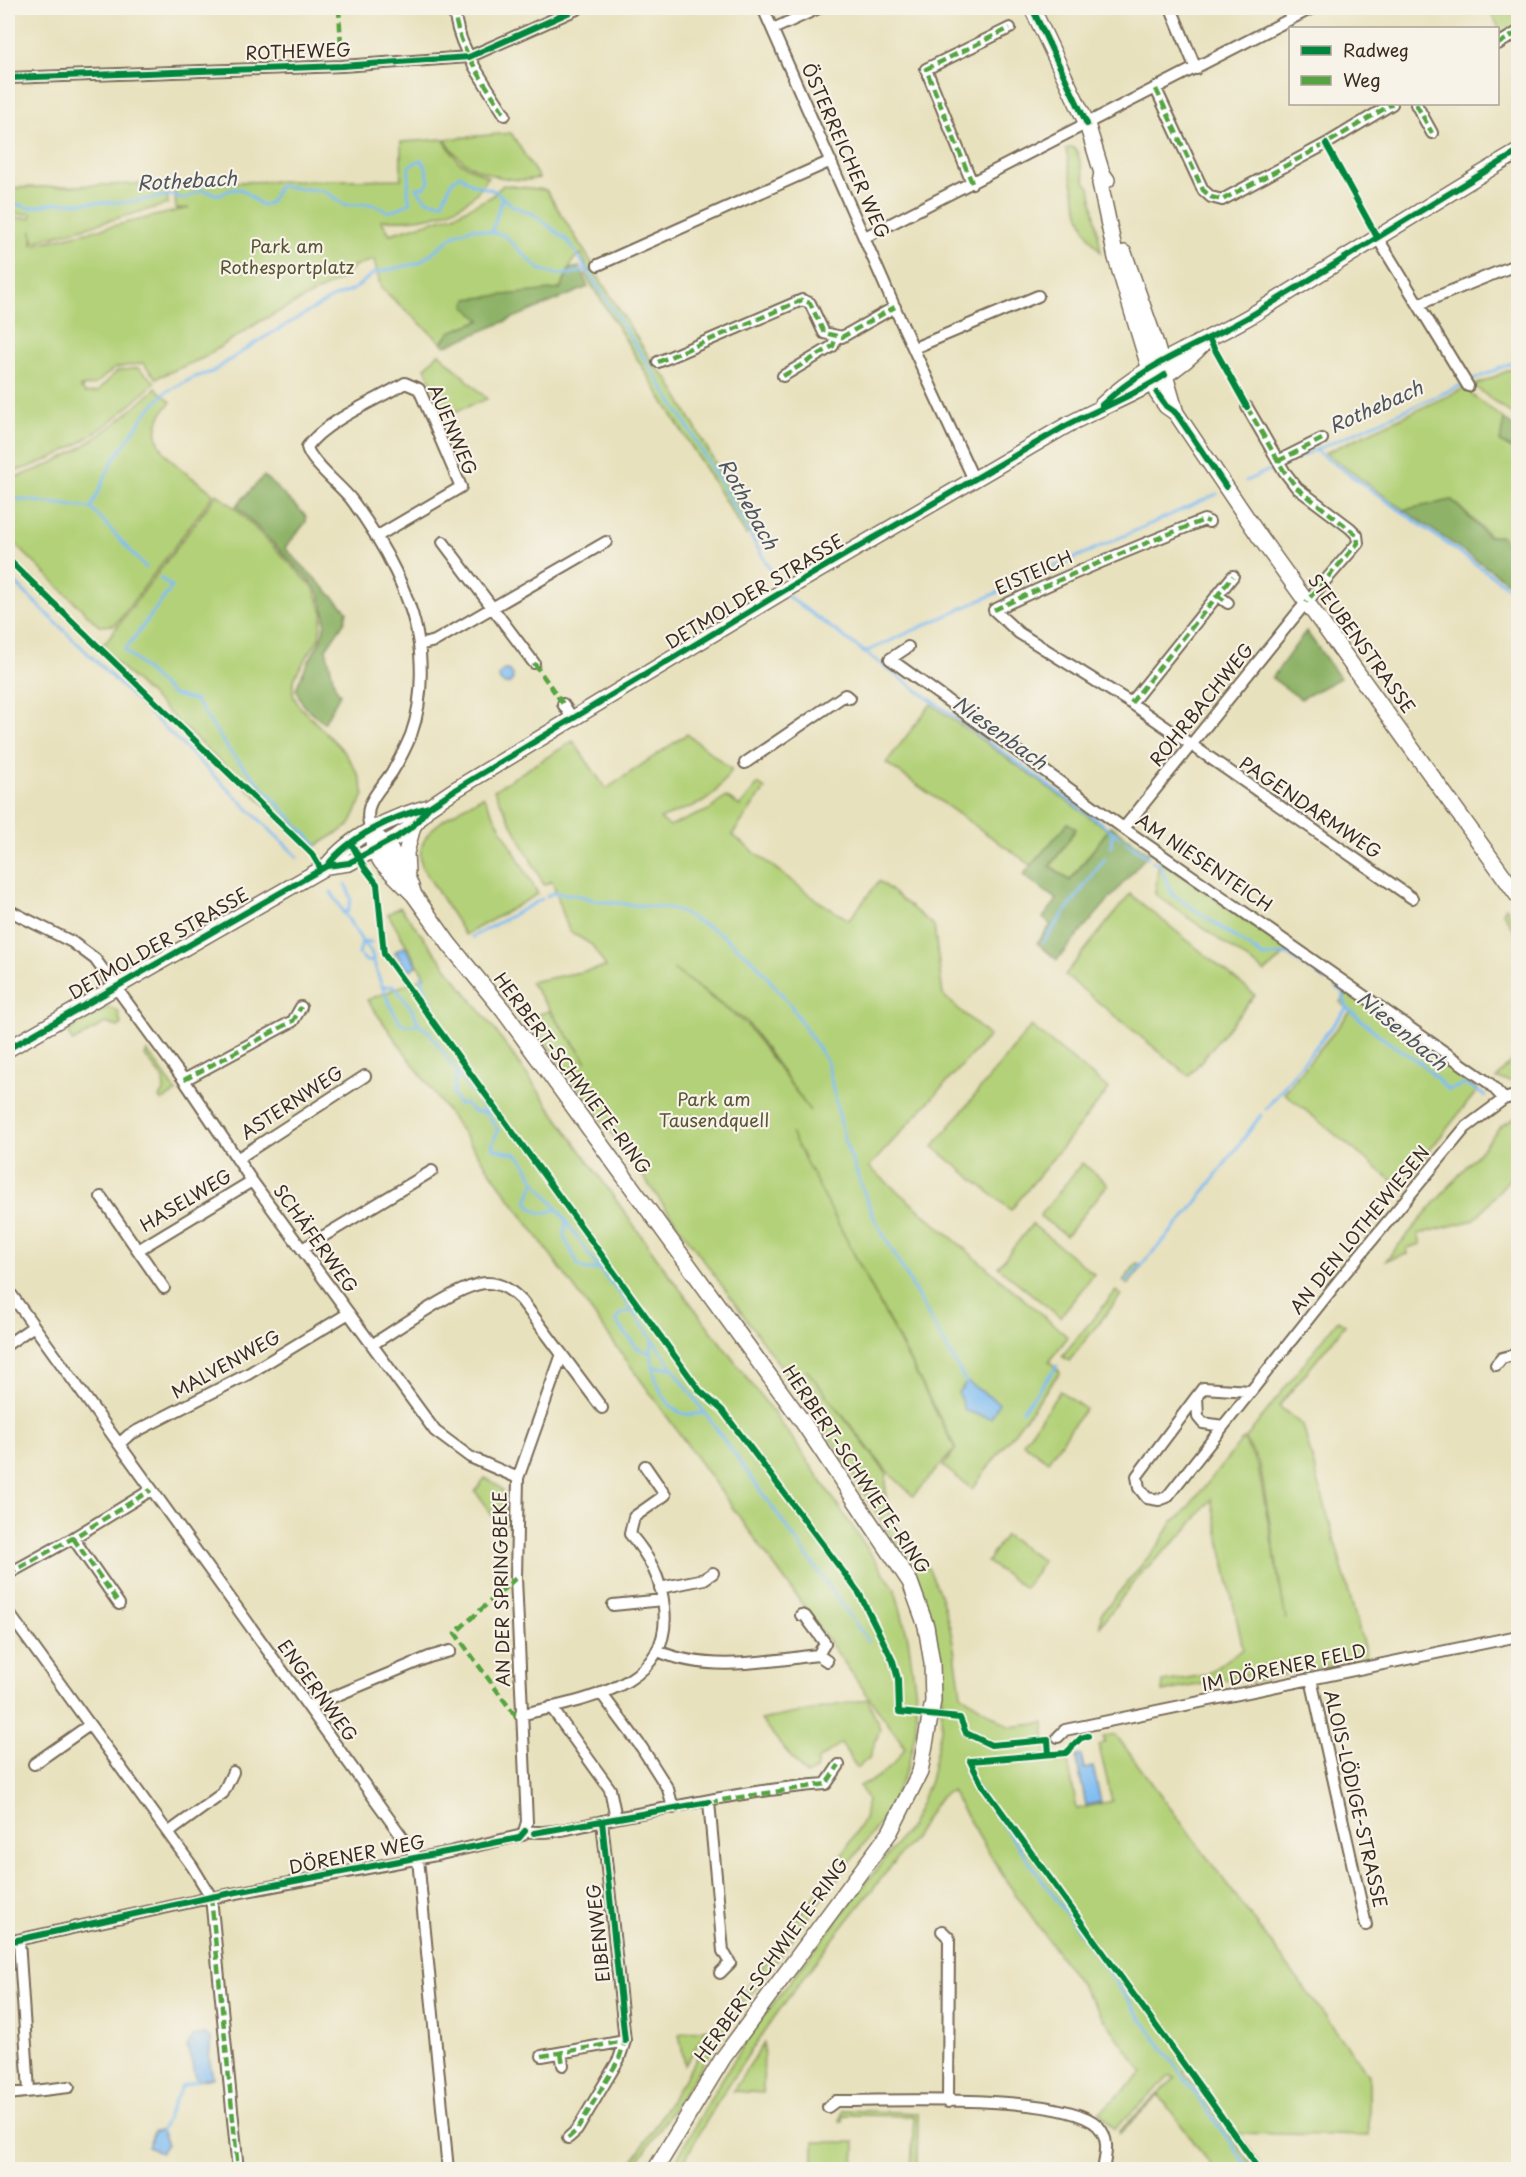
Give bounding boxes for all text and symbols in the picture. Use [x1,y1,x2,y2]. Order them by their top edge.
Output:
legend [1289,27,1499,105]
street label: ROTHEWEG [245,35,351,66]
text: Radweg [1343,36,1409,63]
street label: ÖSTERREICHER WEG [795,58,897,243]
text: Weg [1343,66,1381,93]
water label: Rothebach [136,162,238,198]
park label: Park am Rothesportplatz [220,232,355,280]
water label: Rothebach [1324,372,1428,440]
street label: AUENWEG [422,380,485,479]
water label: Rothebach [712,453,786,555]
street label: DETMOLDER STRASSE [660,527,849,655]
street label: EISTEICH [990,542,1077,601]
street label: STEUBENSTRASSE [1302,567,1422,719]
street label: ROHRBACHWEG [1142,636,1259,772]
water label: Niesenbach [947,688,1054,777]
street label: PAGENDARMWEG [1234,749,1387,865]
street label: AM NIESENTEICH [1131,806,1279,918]
street label: DETMOLDER STRASSE [63,880,253,1005]
street label: HERBERT-SCHWIETE-RING [488,966,659,1180]
water label: Niesenbach [1351,983,1455,1077]
street label: ASTERNWEG [234,1058,348,1145]
park label: Park am Tausendquell [659,1085,769,1133]
street label: AN DEN LOTHEWIESEN [1282,1139,1435,1319]
street label: HASELWEG [134,1161,237,1238]
street label: SCHÄFERWEG [268,1178,365,1298]
street label: MALVENWEG [166,1322,285,1405]
street label: HERBERT-SCHWIETE-RING [777,1359,938,1579]
street label: AN DER SPRINGBEKE [485,1491,516,1687]
street label: ENGERNWEG [272,1633,365,1747]
street label: IM DÖRENER FELD [1199,1636,1369,1697]
street label: ALOIS-LÖDIGE-STRASSE [1318,1687,1395,1910]
street label: DÖRENER WEG [287,1827,427,1880]
street label: HERBERT-SCHWIETE-RING [687,1851,855,2067]
street label: EIBENWEG [579,1883,616,1984]

